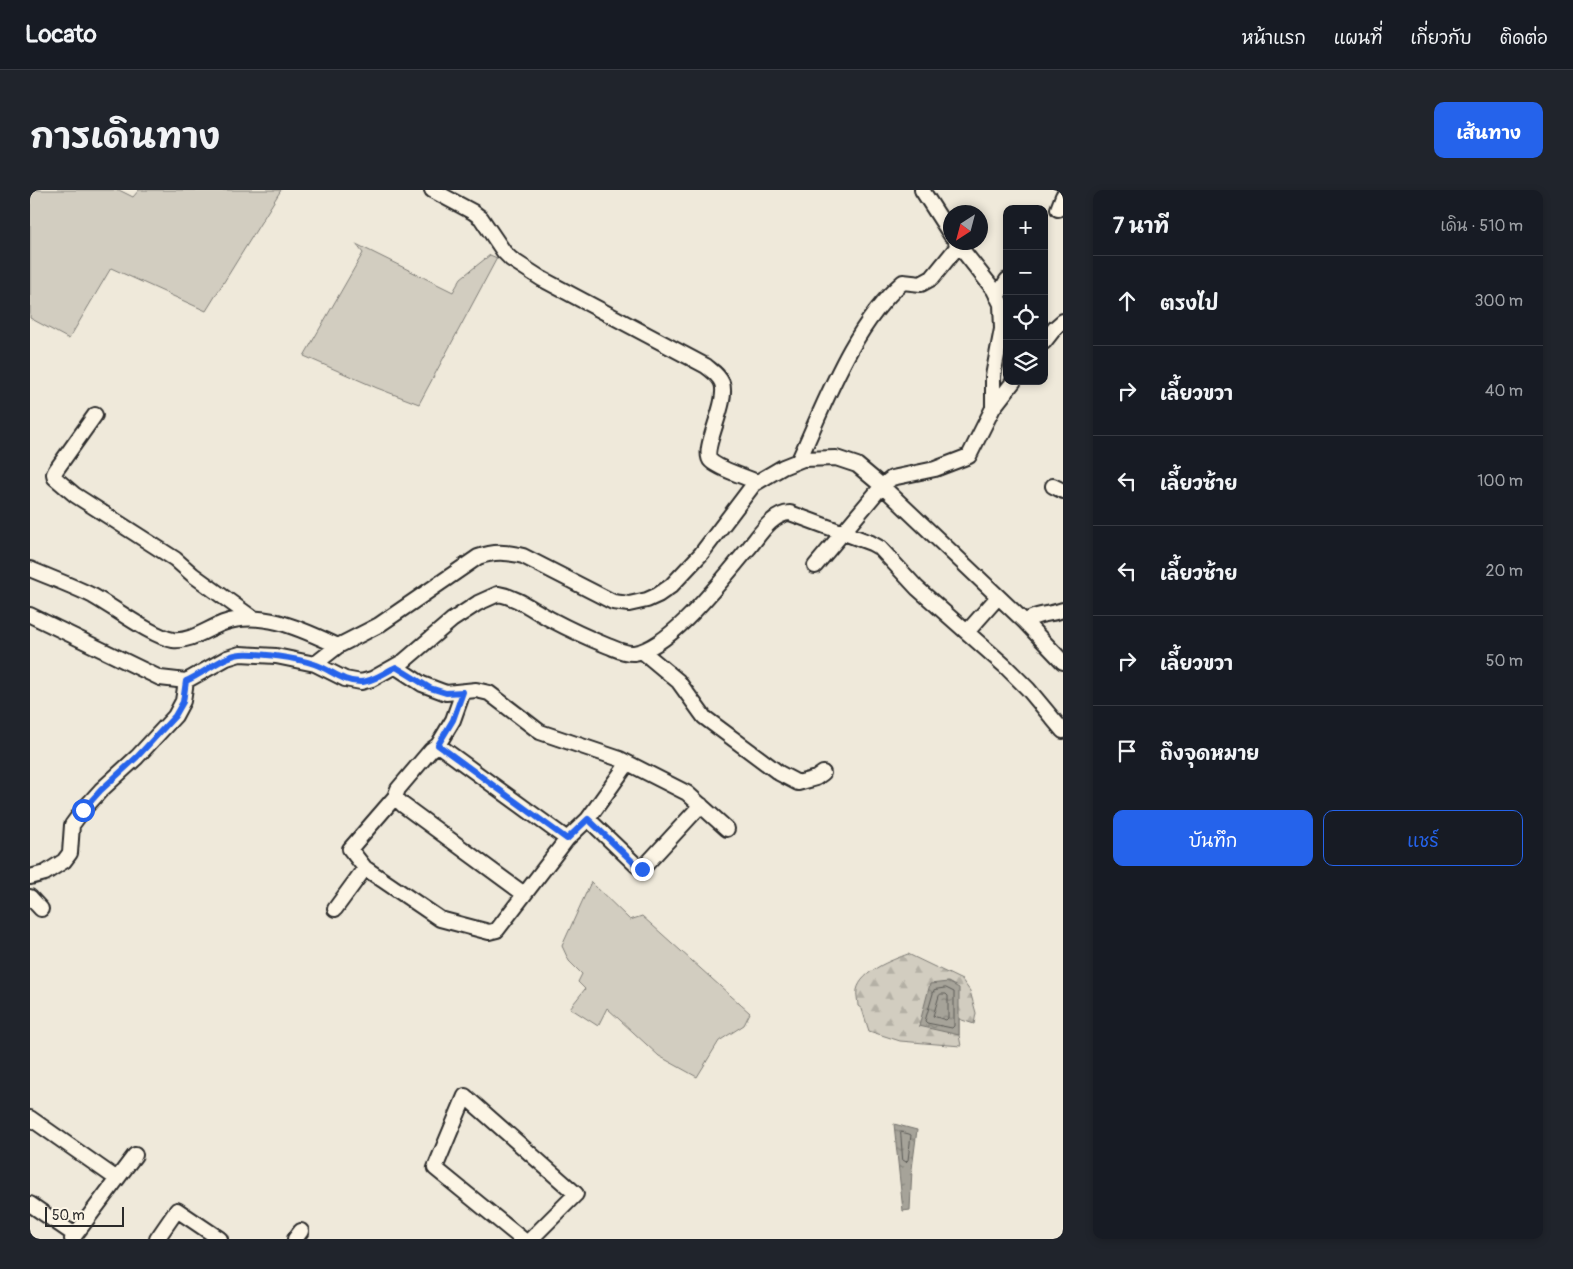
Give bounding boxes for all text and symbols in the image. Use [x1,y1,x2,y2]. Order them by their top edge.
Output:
text: Locato [25,20,97,49]
text: หน้าแรก [1242,27,1306,50]
text: แผนที่ [1334,27,1382,50]
text: เกี่ยวกับ [1410,27,1472,50]
text: ติดต่อ [1500,27,1548,50]
button: เส้นทาง [1434,102,1543,158]
text: การเดินทาง [30,115,220,159]
north arrow [943,205,988,250]
map controls [1003,205,1048,385]
button: + [1003,205,1048,250]
text: 7 นาที [1113,213,1169,240]
text: เดิน · 510 m [1441,216,1523,236]
button: − [1003,250,1048,295]
icon: ahead [1113,287,1141,315]
text: 300 m [1475,291,1523,311]
text: ตรงไป [1160,292,1218,316]
button: locate [1003,295,1048,340]
button: layers [1003,340,1048,385]
icon: right [1113,377,1141,405]
text: 40 m [1485,381,1523,401]
text: เลี้ยวขวา [1160,382,1233,406]
icon: left [1113,467,1141,495]
text: 100 m [1477,471,1523,491]
text: เลี้ยวซ้าย [1160,472,1237,496]
icon: left [1113,557,1141,585]
text: 20 m [1485,561,1523,581]
text: เลี้ยวซ้าย [1160,562,1237,586]
icon: right [1113,647,1141,675]
text: 50 m [1486,651,1523,671]
text: เลี้ยวขวา [1160,652,1233,676]
icon: arrive [1113,737,1141,765]
text: ถึงจุดหมาย [1160,742,1259,766]
route start [72,799,95,822]
button: บันทึก [1113,810,1313,866]
button: แชร์ [1323,810,1523,866]
route end [631,858,654,881]
scale bar [45,1204,124,1227]
text: 50 m [52,1207,85,1224]

